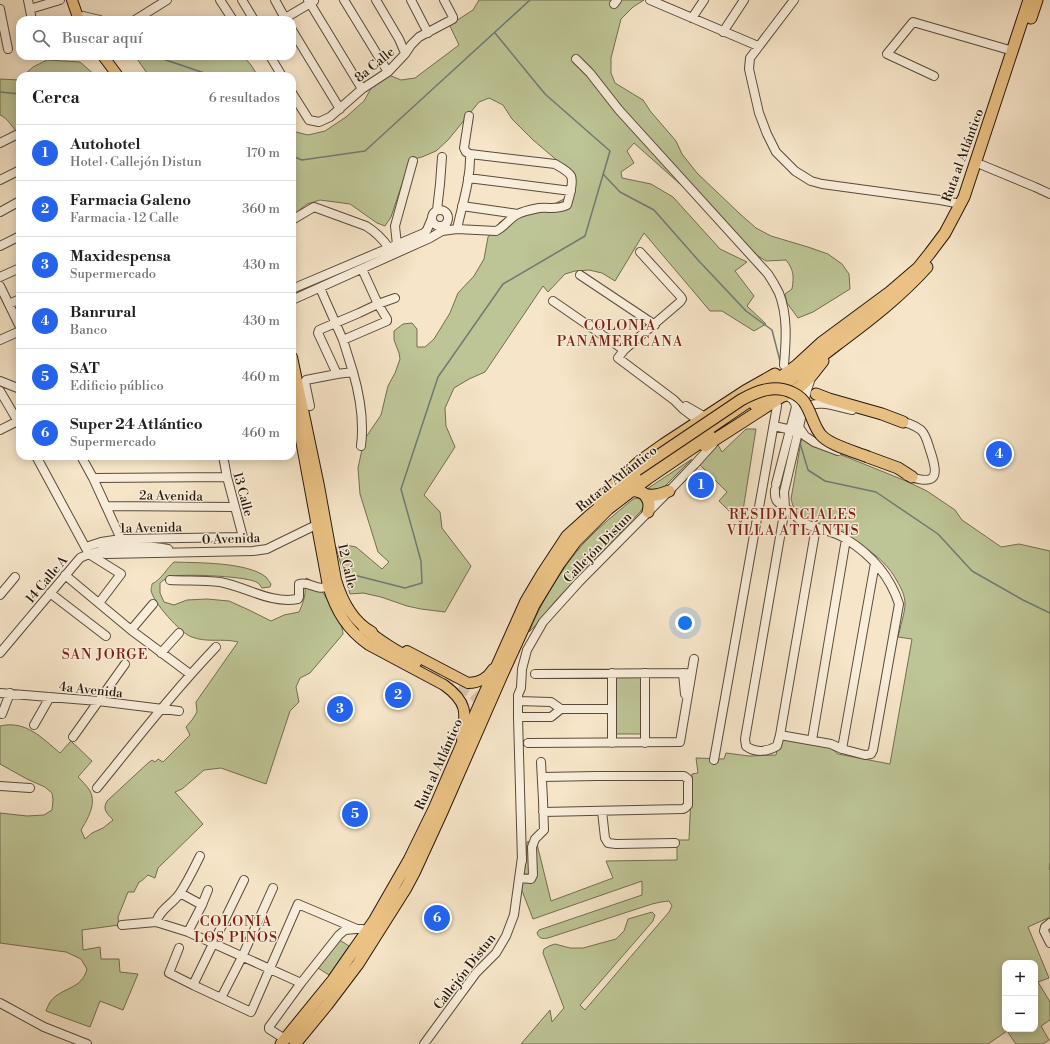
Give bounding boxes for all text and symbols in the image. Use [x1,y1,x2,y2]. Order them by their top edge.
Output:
search box [16,16,296,60]
icon: search [30,27,52,49]
text: Buscar aquí [62,29,143,48]
street label: 8a Calle [351,44,398,86]
text: Cerca [32,87,80,109]
text: 6 resultados [209,90,280,106]
street label: Ruta al Atlántico [939,106,987,204]
text: Autohotel [70,135,141,154]
text: 1 [42,145,48,161]
text: 170 m [246,145,280,161]
text: Hotel · Callejón Distun [70,154,202,170]
text: Farmacia Galeno [70,191,191,210]
text: 2 [41,201,49,217]
text: 360 m [242,201,280,217]
text: Farmacia · 12 Calle [70,210,179,226]
text: Maxidespensa [70,247,171,266]
text: 3 [41,257,49,273]
text: 430 m [242,257,280,273]
text: Supermercado [70,266,156,282]
text: Banrural [70,303,136,322]
text: 4 [41,313,49,329]
text: 430 m [242,313,280,329]
district label: COLONIA PANAMERICANA [557,317,683,351]
text: Banco [70,322,107,338]
text: SAT [70,359,100,378]
text: 5 [41,369,49,385]
text: 460 m [242,369,280,385]
text: Edificio público [70,378,164,394]
text: Super 24 Atlántico [70,415,203,434]
text: 6 [41,425,49,441]
text: 460 m [242,425,280,441]
text: Supermercado [70,434,156,450]
pin: 4 [986,439,1012,469]
street label: Ruta al Atlántico [573,442,660,515]
street label: 13 Calle [229,470,257,519]
pin: 1 [688,470,714,500]
street label: 2a Avenida [139,487,203,505]
district label: RESIDENCIALES VILLA ATLÁNTIS [726,506,859,540]
street label: Callejón Distun [560,509,636,586]
street label: 1a Avenida [120,519,183,537]
street label: 0 Avenida [202,530,261,548]
street label: 12 Calle [334,542,360,591]
street label: 14 Calle A [22,552,72,607]
your location [675,613,695,633]
district label: SAN JORGE [62,646,148,664]
street label: 4a Avenida [58,679,124,701]
pin: 2 [385,680,411,710]
pin: 3 [327,694,353,724]
street label: Ruta al Atlántico [412,716,466,813]
pin: 5 [342,799,368,829]
pin: 6 [424,903,450,933]
district label: COLONIA LOS PINOS [194,913,278,947]
street label: Callejón Distun [430,930,499,1013]
map controls [1002,960,1038,1032]
button: + [1002,960,1038,996]
button: − [1002,996,1038,1032]

